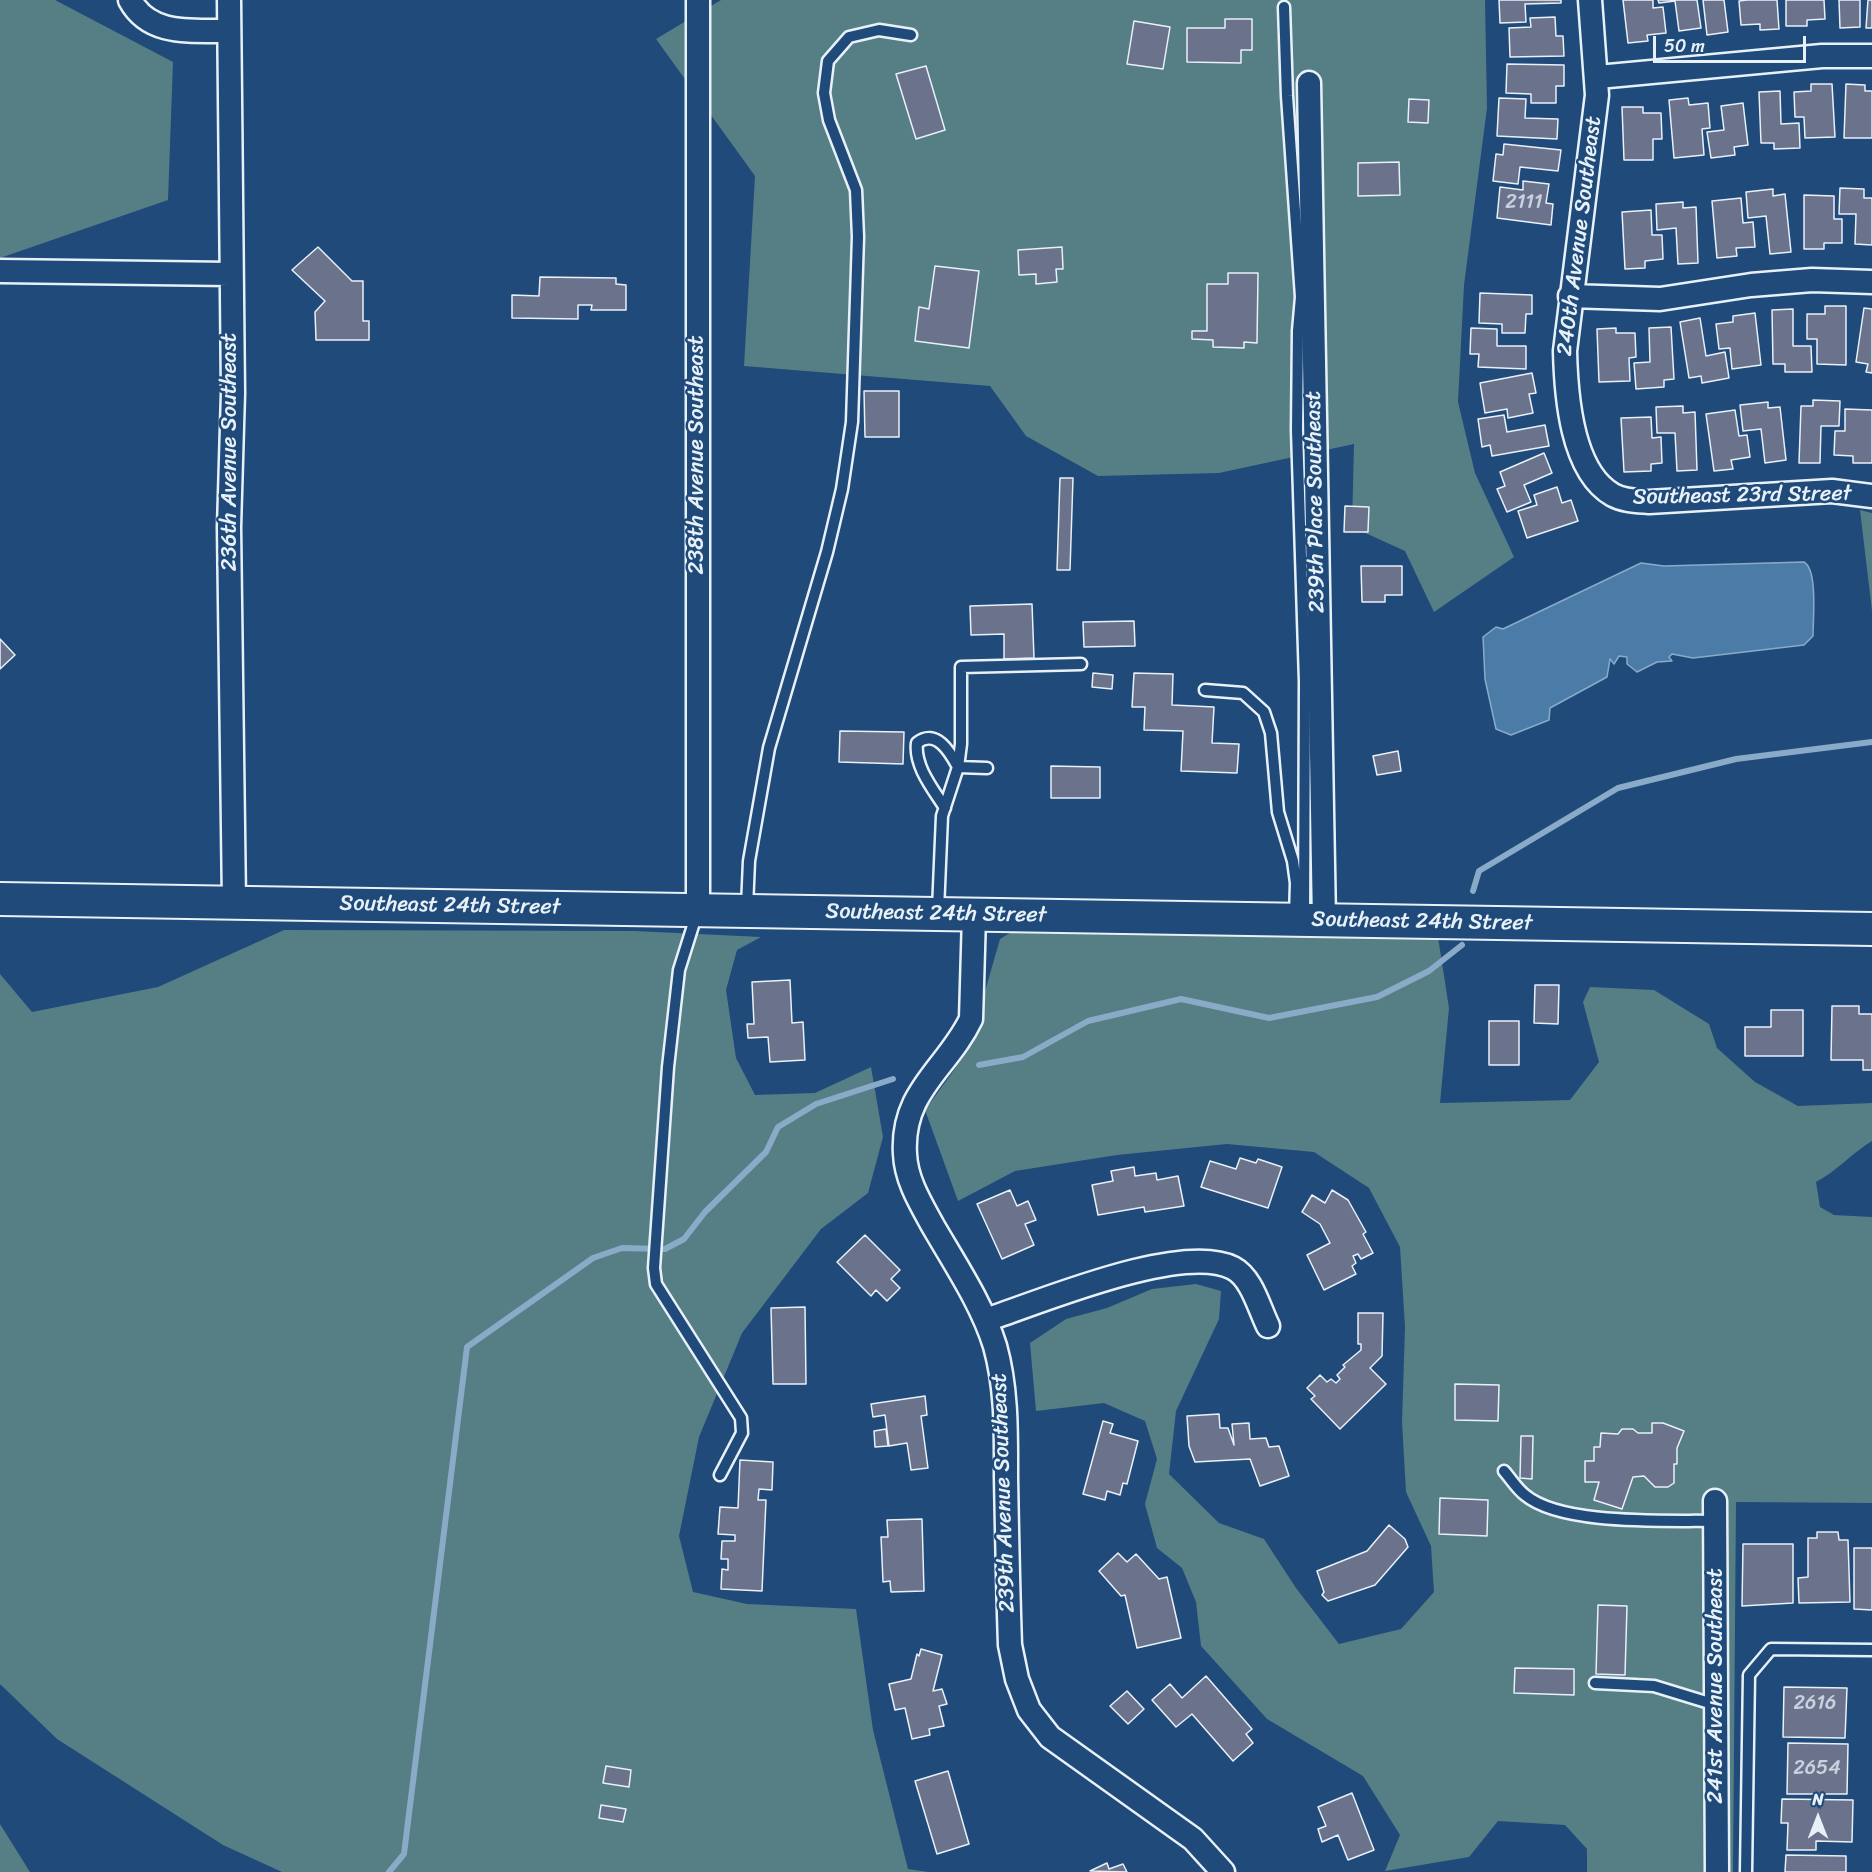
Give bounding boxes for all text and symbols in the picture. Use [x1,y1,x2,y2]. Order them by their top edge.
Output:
scale bar [1656,24,1809,62]
text: 50 m [1664,30,1705,62]
street label: 240th Avenue Southeast [1552,115,1608,357]
house number: 2111 [1505,191,1543,215]
street label: 236th Avenue Southeast [217,333,243,571]
street label: 238th Avenue Southeast [684,335,710,575]
street label: 239th Place Southeast [1301,391,1331,613]
street label: Southeast 23rd Street [1632,481,1852,511]
street label: Southeast 24th Street [339,891,561,921]
street label: Southeast 24th Street [825,899,1047,929]
street label: Southeast 24th Street [1311,907,1533,937]
street label: 239th Avenue Southeast [987,1373,1021,1613]
street label: 241st Avenue Southeast [1703,1568,1729,1804]
house number: 2616 [1794,1692,1836,1716]
house number: 2654 [1793,1757,1841,1781]
text: N [1812,1785,1824,1814]
north arrow [1788,1788,1848,1848]

